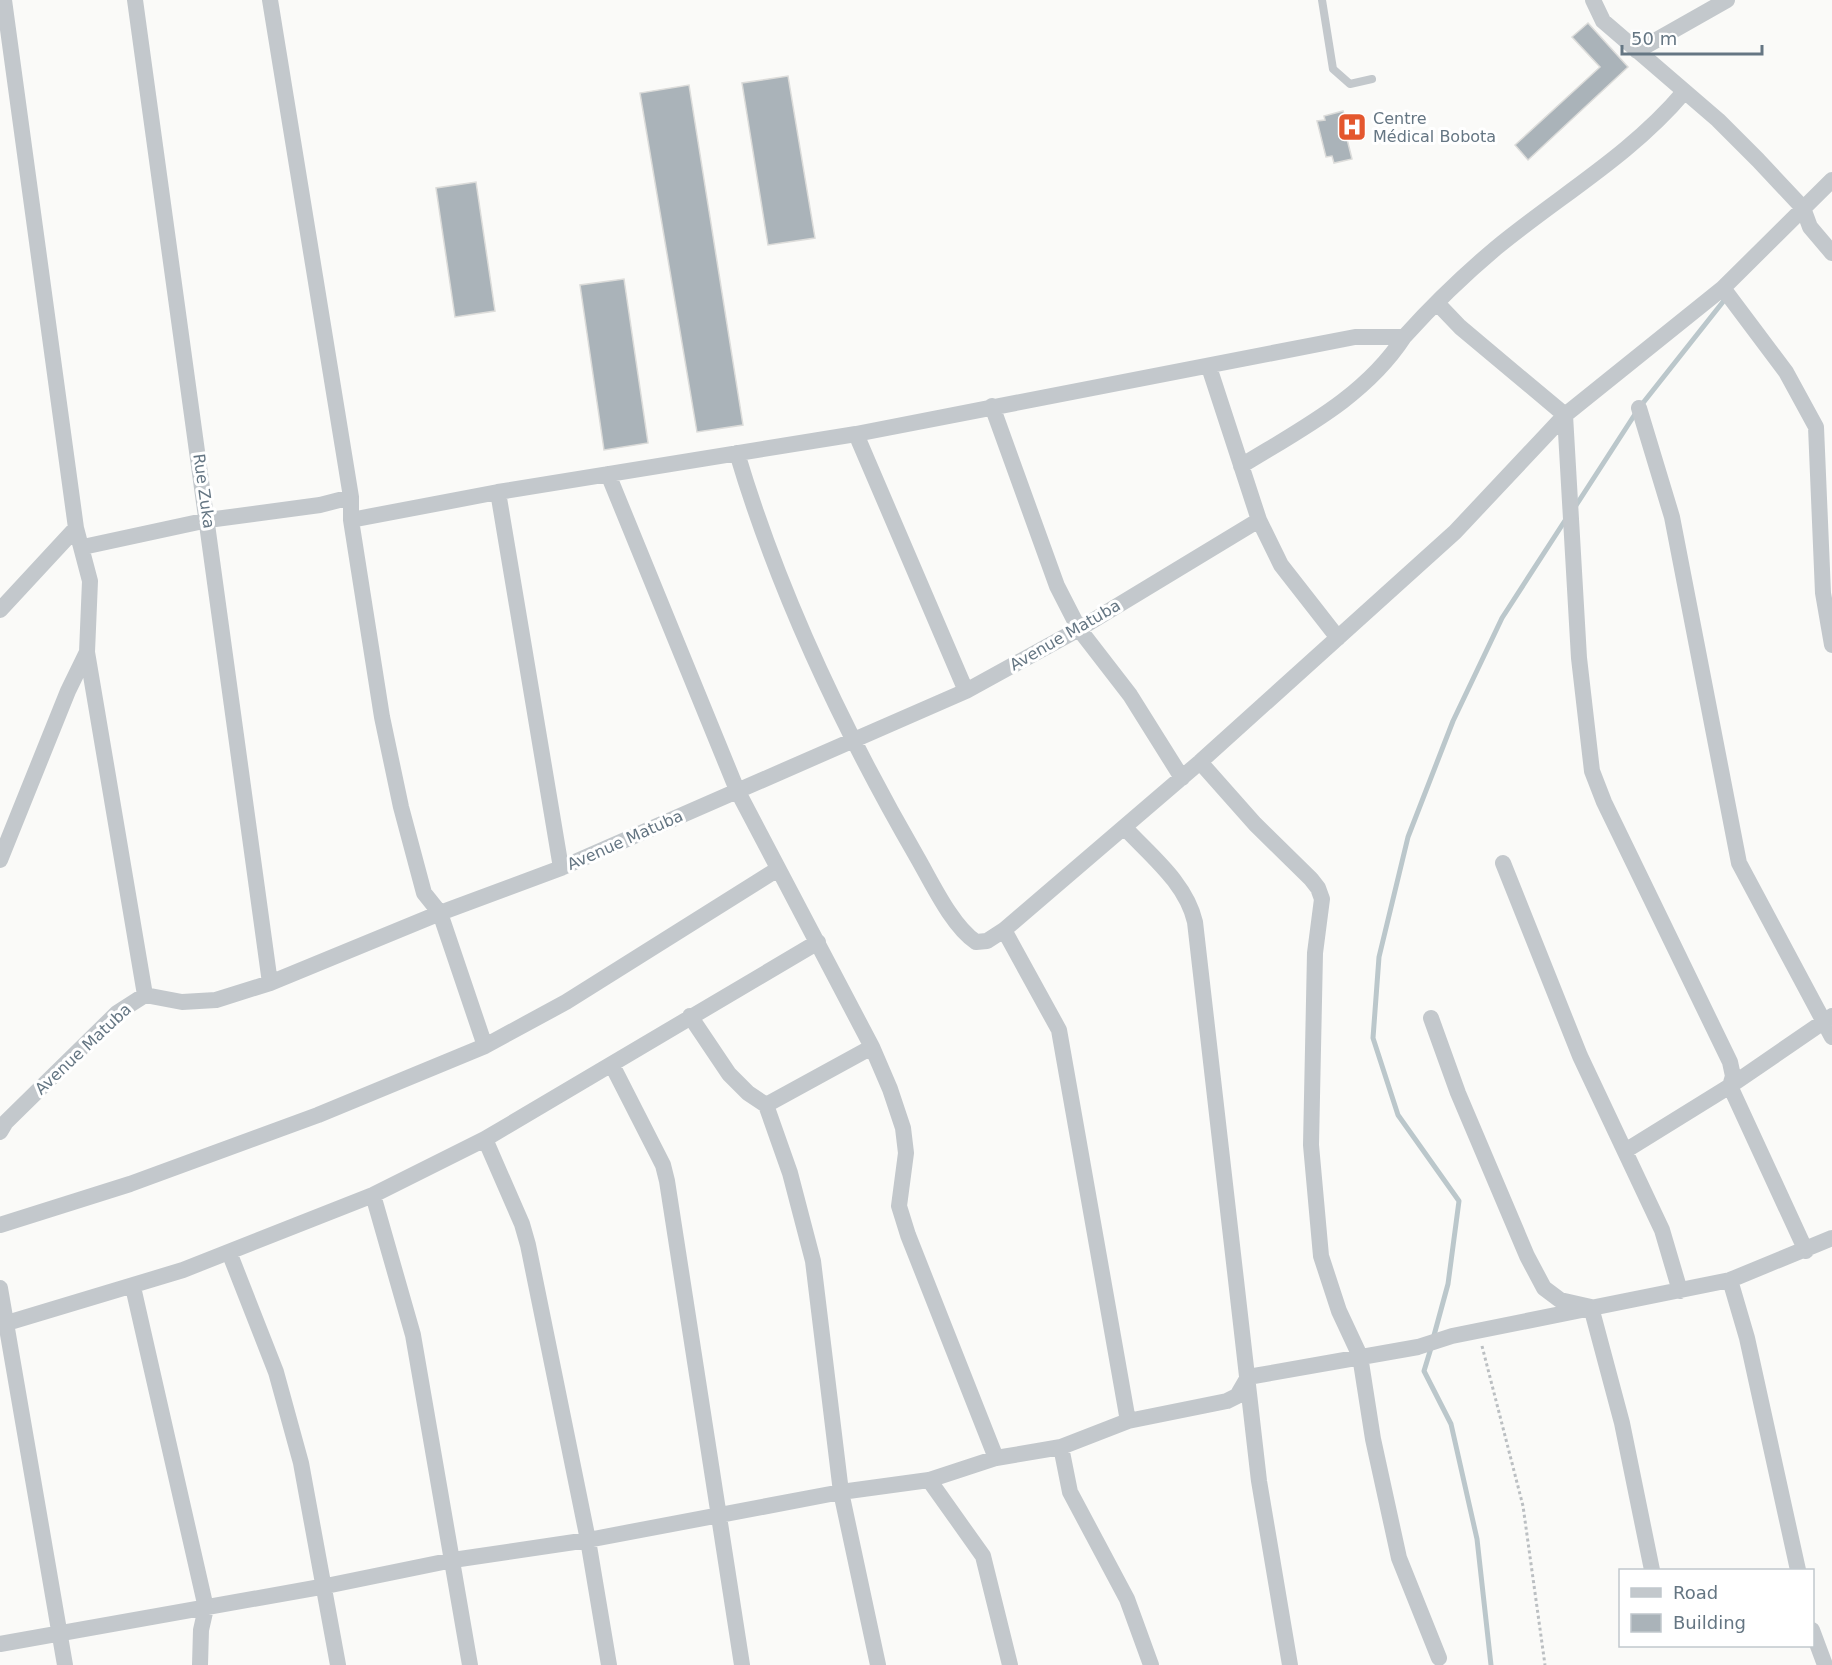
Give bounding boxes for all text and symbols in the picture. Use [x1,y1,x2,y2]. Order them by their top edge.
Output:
scale bar [1622,18,1762,56]
text: 50 m [1631,28,1677,49]
place label: Centre Médical Bobota [1373,109,1496,146]
hospital icon: Centre Médical Bobota [1336,111,1368,143]
street label: Rue Zuka [189,452,219,530]
street label: Avenue Matuba [1006,596,1124,674]
street label: Avenue Matuba [564,806,686,874]
street label: Avenue Matuba [31,1000,135,1098]
legend [1619,1569,1814,1647]
text: Road [1673,1582,1718,1603]
text: Building [1673,1612,1746,1633]

